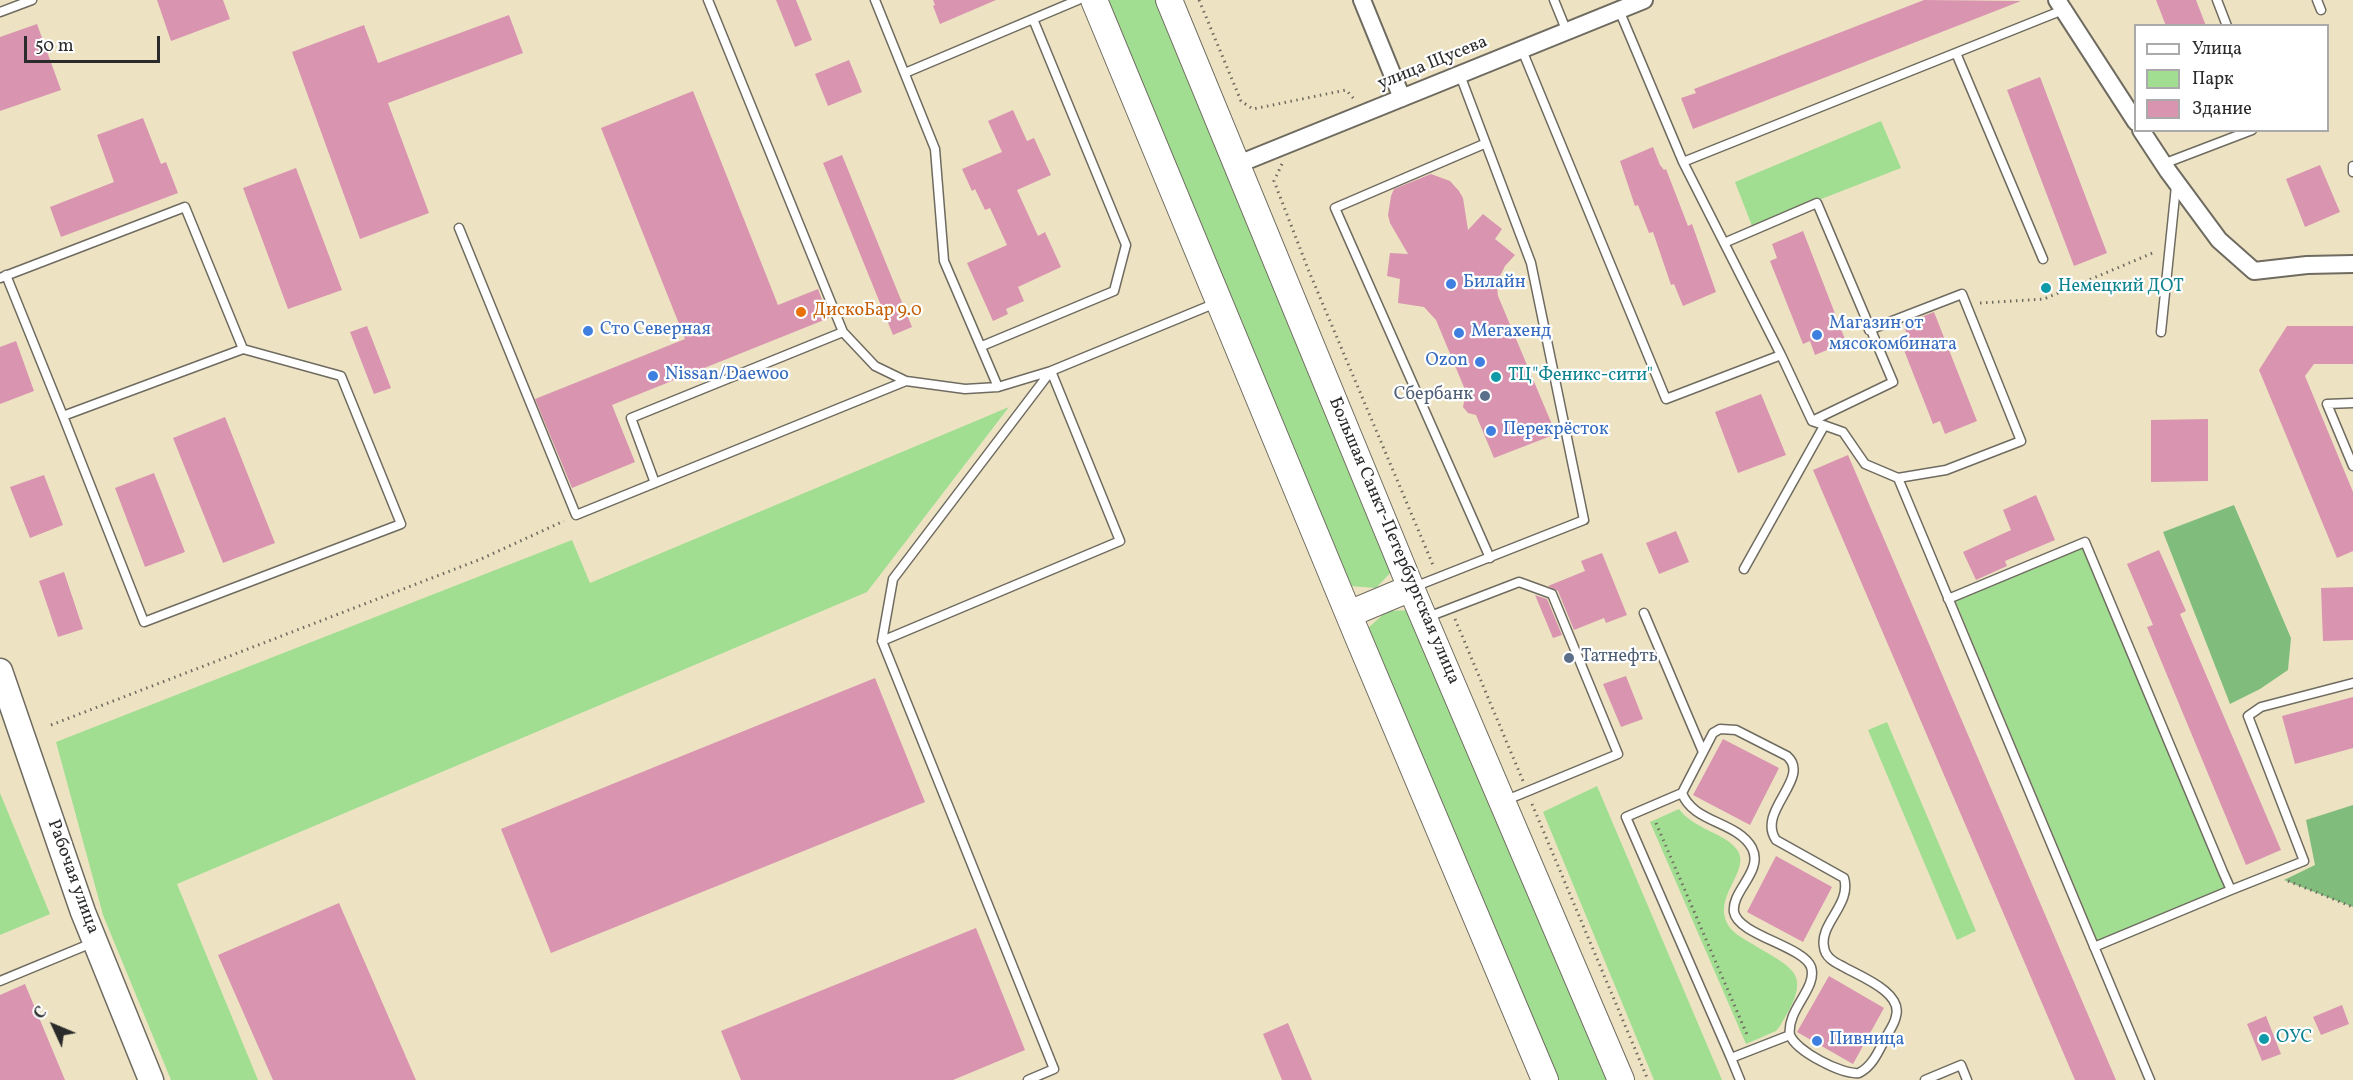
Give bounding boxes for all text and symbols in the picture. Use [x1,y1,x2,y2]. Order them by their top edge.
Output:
scale bar [27,24,164,62]
legend [2134,24,2329,132]
street label: улица Щусева [1375,32,1491,96]
text: 50 m [35,34,74,59]
text: Улица [2192,37,2242,62]
text: Парк [2192,67,2234,92]
text: Здание [2192,97,2252,122]
place label: Билайн [1463,273,1526,295]
marker: Билайн [1444,277,1458,291]
place label: Немецкий ДОТ [2058,277,2184,299]
marker: Немецкий ДОТ [2039,281,2053,295]
place label: ДискоБар 9.0 [813,301,922,323]
marker: ДискоБар 9.0 [794,305,808,319]
place label: Магазин от мясокомбината [1829,314,1957,356]
place label: Сто Северная [600,320,711,342]
place label: Мегахенд [1471,322,1551,344]
marker: Сто Северная [581,324,595,338]
marker: Мегахенд [1452,326,1466,340]
marker: Магазин от мясокомбината [1810,328,1824,342]
place label: Ozon [1426,351,1468,373]
marker: Ozon [1473,355,1487,369]
place label: Nissan/Daewoo [665,365,789,387]
place label: ТЦ"Феникс-сити" [1508,366,1653,388]
marker: Nissan/Daewoo [646,369,660,383]
marker: ТЦ"Феникс-сити" [1489,370,1503,384]
place label: Сбербанк [1394,385,1473,407]
marker: Сбербанк [1478,389,1492,403]
street label: Большая Санкт-Петербургская улица [1323,394,1463,688]
place label: Перекрёсток [1503,420,1608,442]
marker: Перекрёсток [1484,424,1498,438]
place label: Татнефть [1581,647,1658,669]
marker: Татнефть [1562,651,1576,665]
street label: Рабочая улица [41,817,103,937]
north arrow [24,996,84,1056]
text: С [30,1002,53,1025]
place label: ОУС [2276,1028,2312,1050]
place label: Пивница [1829,1030,1904,1052]
marker: ОУС [2257,1032,2271,1046]
marker: Пивница [1810,1034,1824,1048]

